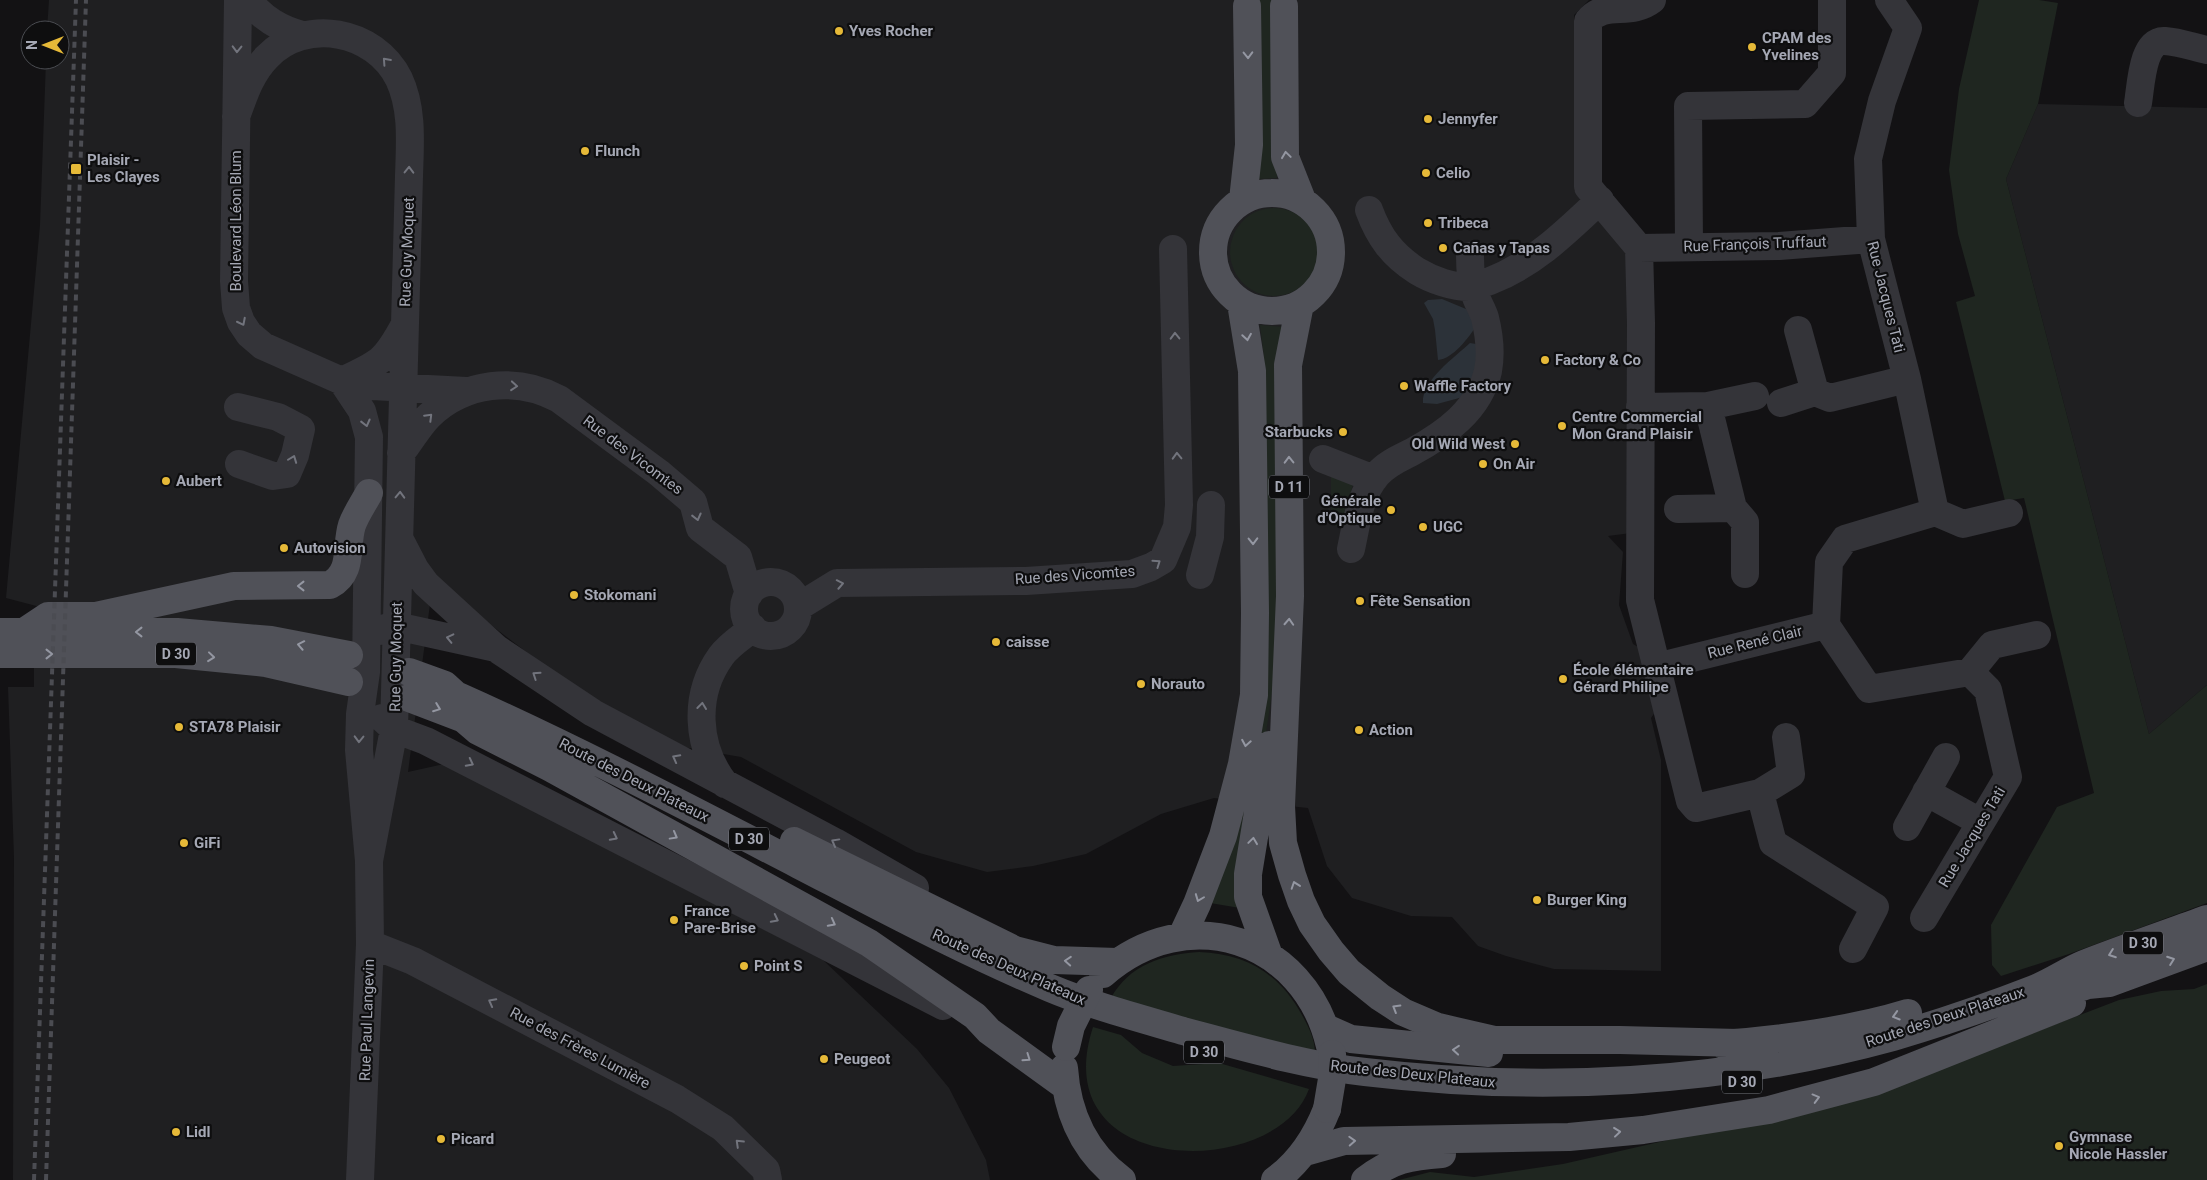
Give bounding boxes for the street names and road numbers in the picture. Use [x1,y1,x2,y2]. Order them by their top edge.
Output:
street label: Boulevard Léon Blum [227,150,245,292]
street label: Rue Guy Moquet [396,197,418,307]
street label: Rue François Truffaut [1683,233,1827,255]
street label: Rue Jacques Tati [1863,239,1909,355]
street label: Rue des Vicomtes [579,412,687,498]
road number: D 11 [1269,476,1309,498]
street label: Rue des Vicomtes [1014,562,1136,588]
street label: Rue Guy Moquet [386,602,406,712]
street label: Rue René Clair [1706,622,1804,662]
road number: D 30 [156,642,196,666]
street label: Route des Deux Plateaux [556,734,712,826]
street label: Rue Jacques Tati [1935,783,2009,891]
road number: D 30 [729,828,769,851]
street label: Route des Deux Plateaux [930,925,1089,1009]
road number: D 30 [2123,931,2163,954]
street label: Rue Paul Langevin [356,959,378,1081]
street label: Route des Deux Plateaux [1863,983,2027,1051]
street label: Rue des Frères Lumière [507,1003,653,1093]
road number: D 30 [1184,1040,1224,1064]
street label: Route des Deux Plateaux [1330,1056,1497,1092]
road number: D 30 [1722,1070,1762,1094]

